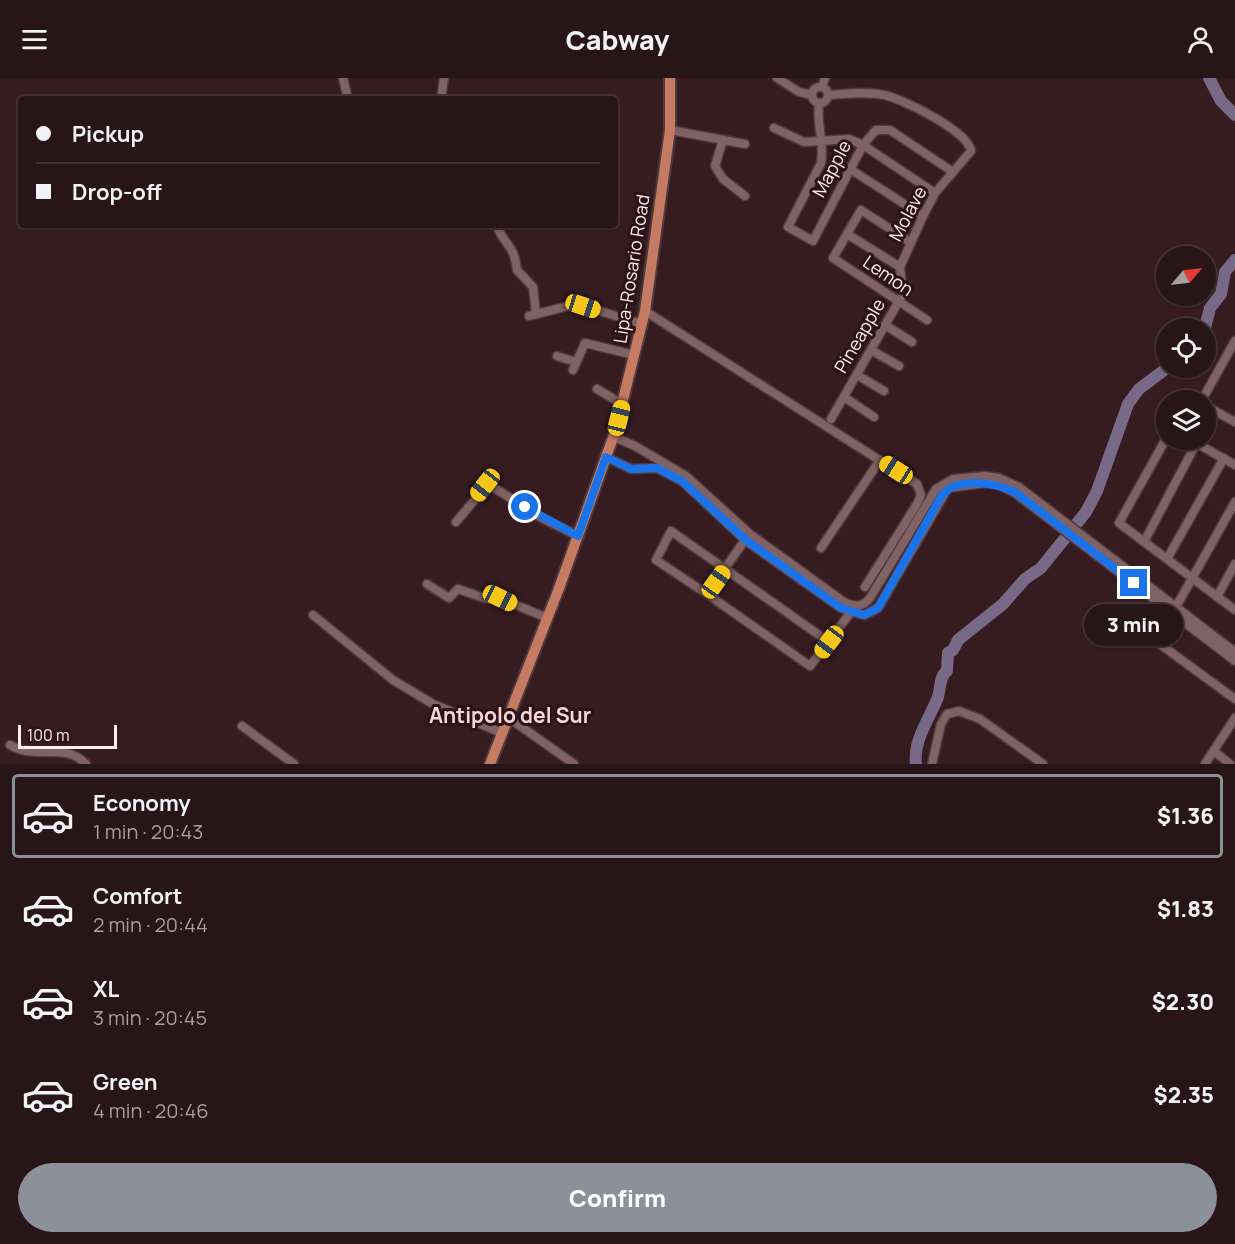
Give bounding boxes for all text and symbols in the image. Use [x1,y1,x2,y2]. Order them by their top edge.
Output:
text: Cabway [566,21,669,58]
icon: menu [18,23,51,56]
icon: person [1184,23,1217,56]
text: Pickup [72,119,144,149]
street label: Mapple [806,136,856,201]
text: Drop-off [72,177,162,207]
street label: Molave [883,182,932,245]
street label: Lipa-Rosario Road [607,193,655,345]
north arrow [1156,246,1216,306]
map controls [1156,246,1216,450]
street label: Lemon [859,250,918,301]
car [563,292,603,320]
street label: Pineapple [828,294,890,377]
button: locate [1156,318,1216,378]
button: layers [1156,390,1216,450]
car [606,398,632,438]
car [876,453,916,487]
car [467,465,503,505]
route start [511,493,538,520]
car [698,562,734,602]
route end [1120,569,1147,596]
car [480,582,520,614]
callout: 3 min [1084,604,1184,646]
text: 3 min [1107,611,1160,638]
car [811,622,847,662]
district label: Antipolo del Sur [429,701,591,729]
scale bar [18,722,117,750]
text: 100 m [27,724,70,746]
text: Economy [93,788,191,818]
icon: car [21,789,75,843]
text: $1.36 [1157,801,1214,831]
text: 1 min · 20:43 [93,818,203,845]
text: Comfort [93,881,182,911]
icon: car [21,882,75,936]
text: $1.83 [1157,894,1214,924]
text: 2 min · 20:44 [93,911,208,938]
text: XL [93,974,119,1004]
icon: car [21,975,75,1029]
text: $2.30 [1152,987,1214,1017]
text: 3 min · 20:45 [93,1004,207,1031]
text: Green [93,1067,158,1097]
icon: car [21,1068,75,1122]
text: $2.35 [1154,1080,1214,1110]
text: 4 min · 20:46 [93,1097,209,1124]
button: Confirm [18,1163,1217,1232]

